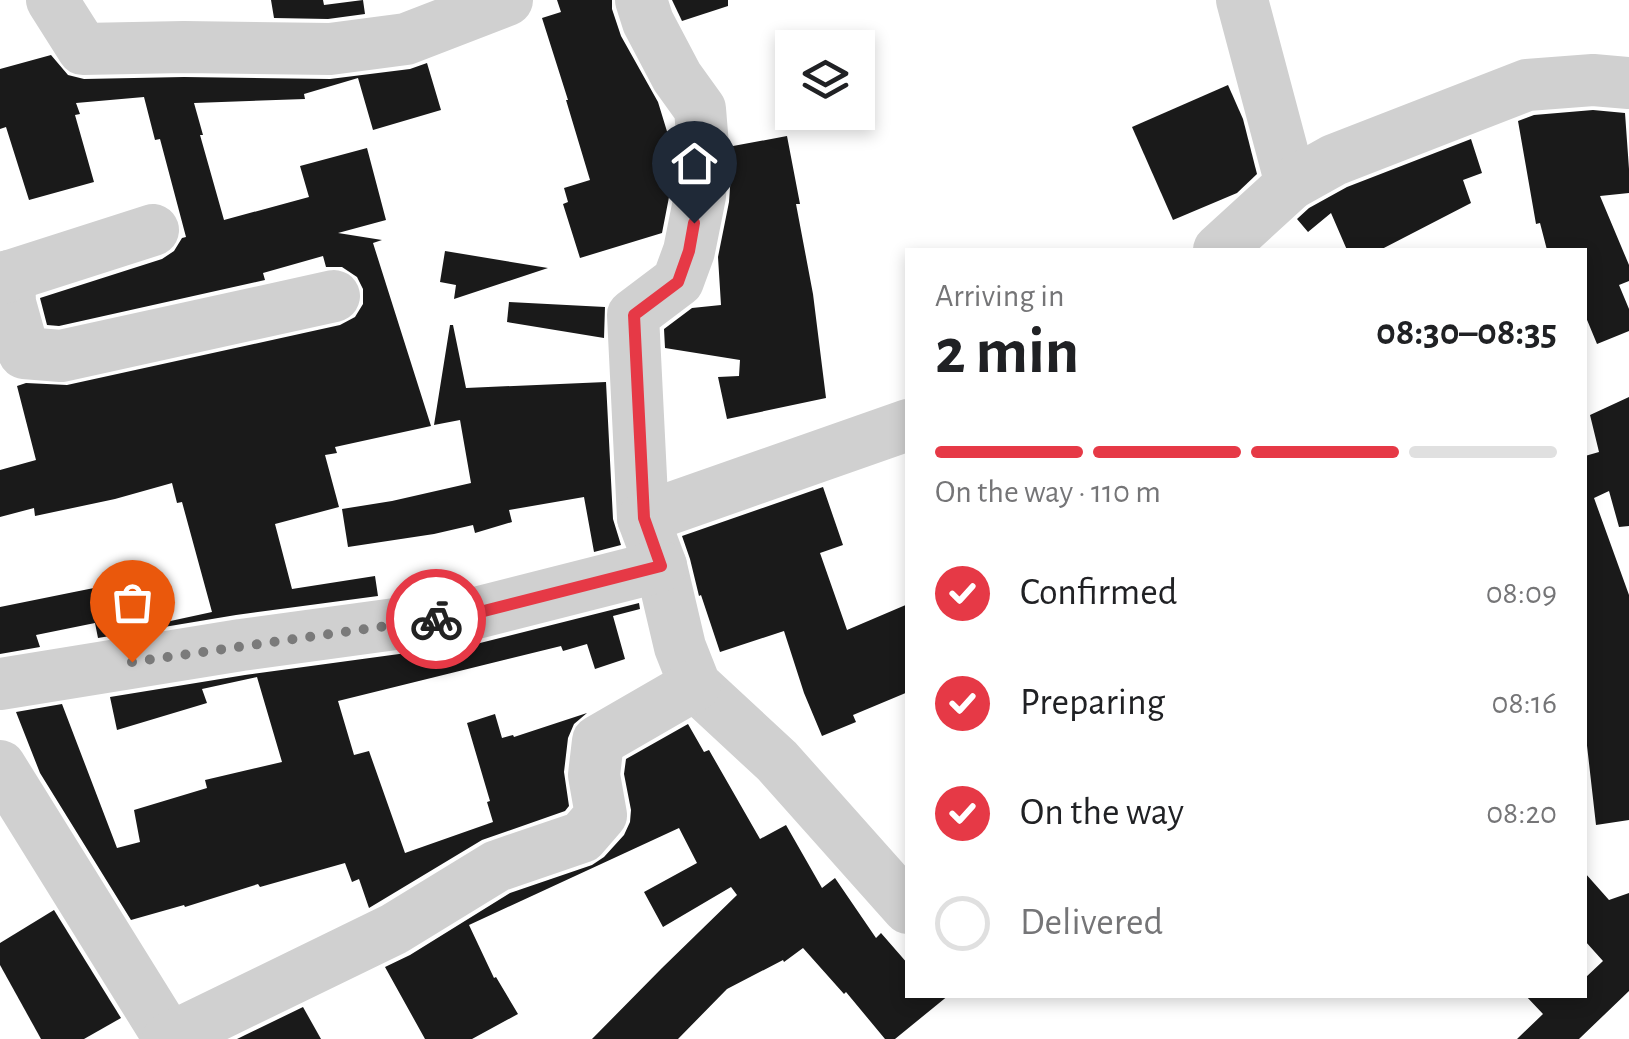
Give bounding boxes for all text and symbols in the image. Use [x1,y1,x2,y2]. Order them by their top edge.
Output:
map controls [775,30,875,130]
button: layers [775,30,875,130]
pin [652,121,737,224]
icon: home [667,136,722,191]
text: Arriving in [935,280,1064,312]
text: 08:30–08:35 [1376,314,1557,352]
text: 2 min [935,320,1079,385]
text: On the way · 110 m [935,476,1161,508]
pin [90,560,175,663]
icon: check [935,566,990,621]
courier [386,569,486,669]
text: Confirmed [1020,574,1177,612]
icon: bag [105,575,160,630]
text: 08:09 [1486,577,1557,609]
icon: bike [409,592,464,647]
icon: check [935,676,990,731]
text: Preparing [1020,684,1165,722]
text: 08:16 [1492,687,1557,719]
icon: check [935,786,990,841]
text: On the way [1020,794,1184,832]
text: 08:20 [1486,797,1557,829]
text: Delivered [1020,904,1163,942]

